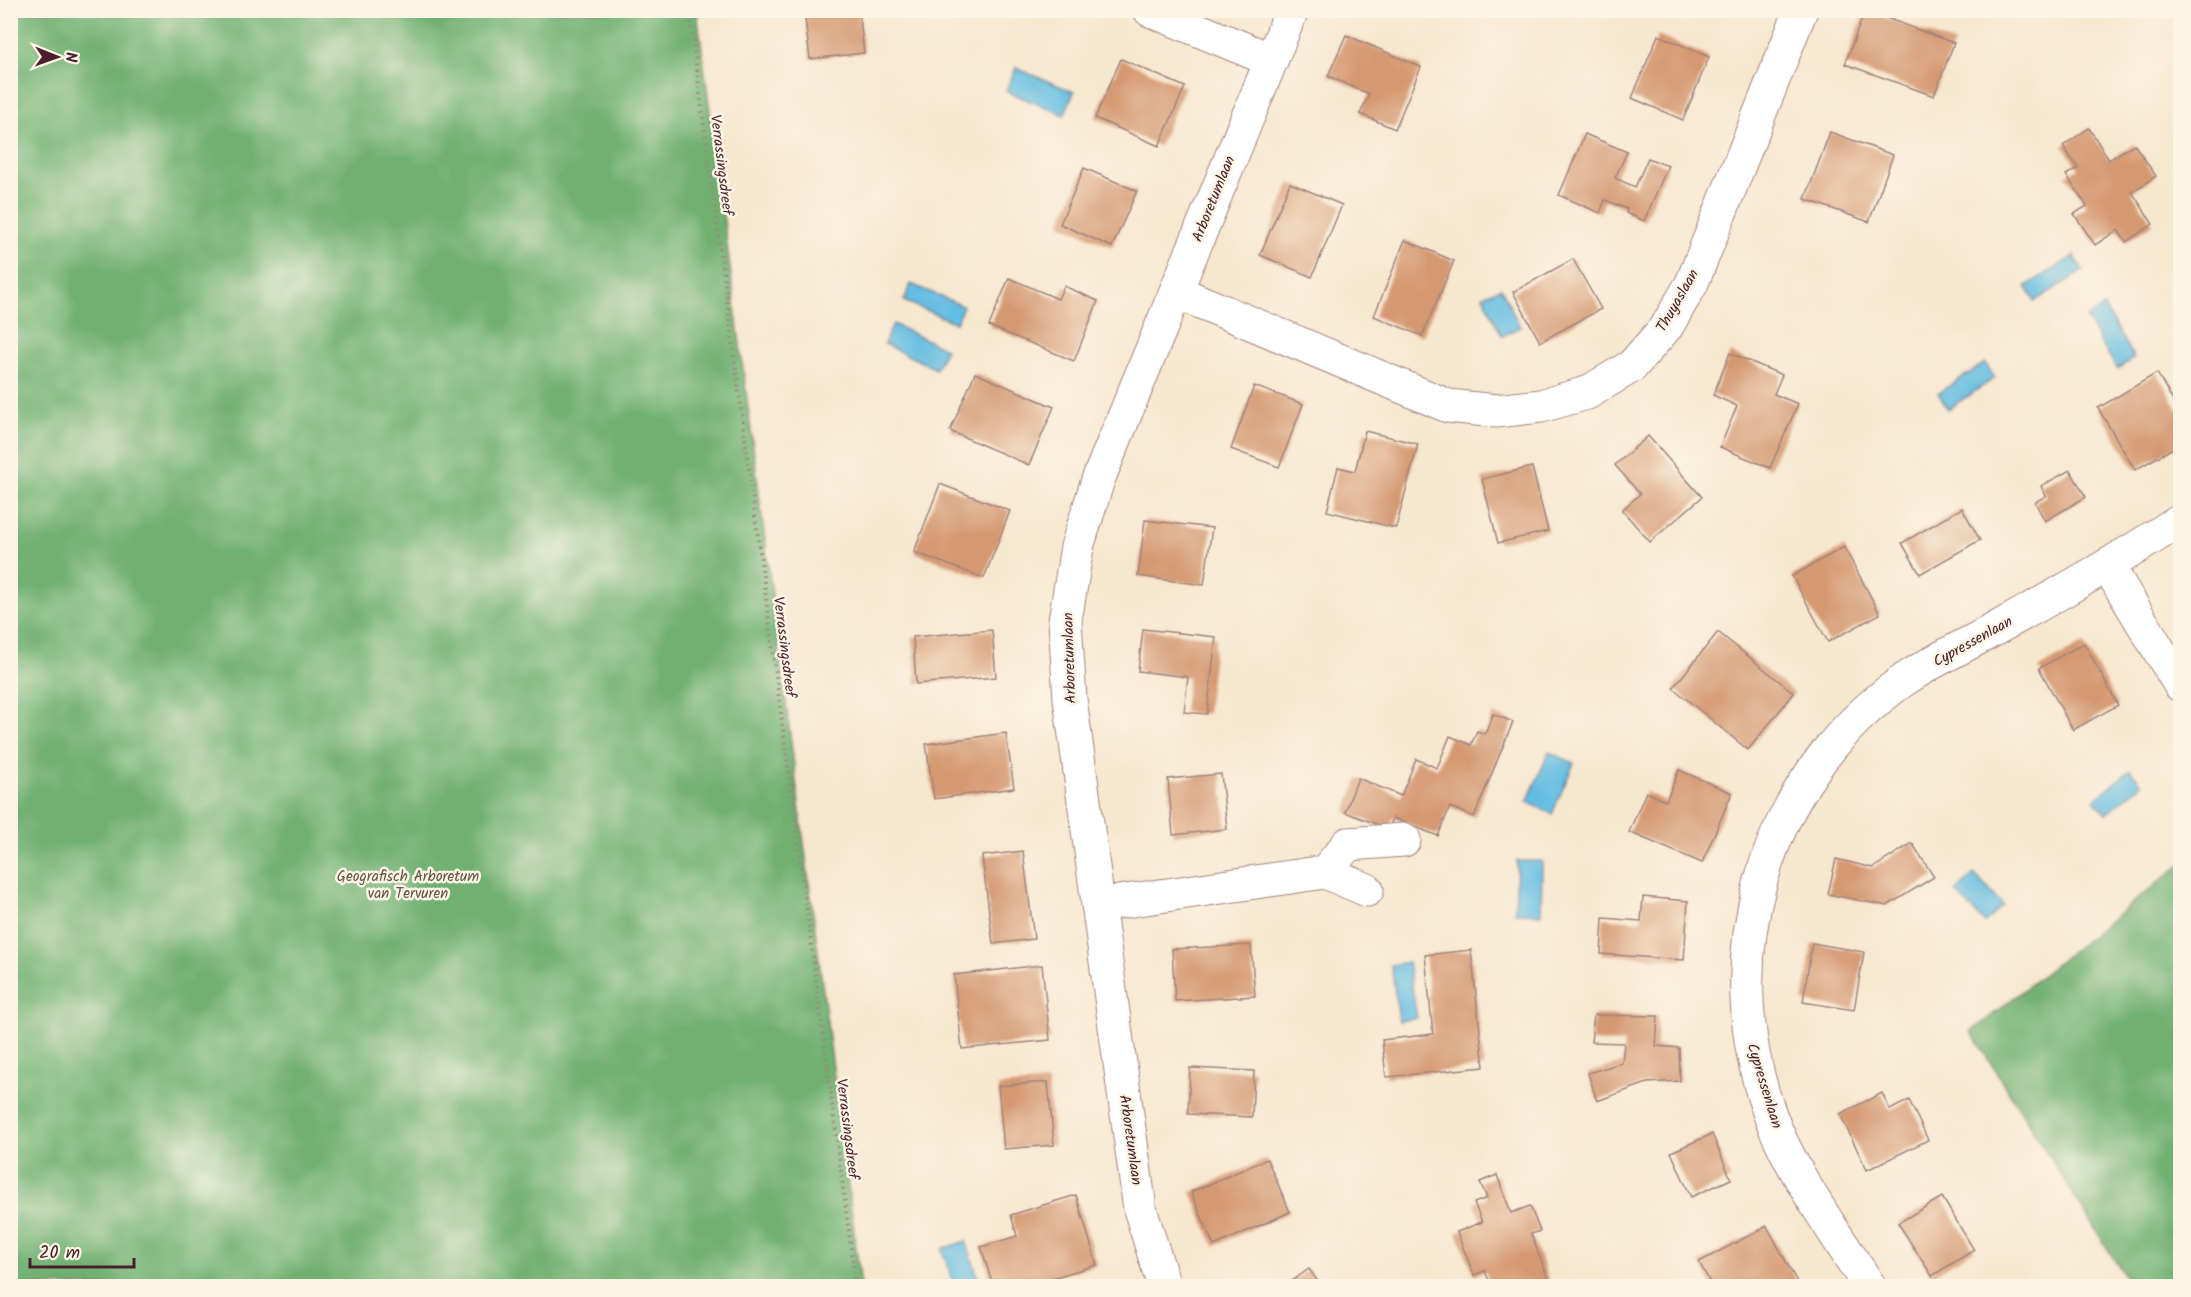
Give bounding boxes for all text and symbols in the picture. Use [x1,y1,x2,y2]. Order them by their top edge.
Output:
north arrow [27,27,87,87]
text: N [58,52,83,63]
street label: Verrassingsdreef [703,113,739,218]
street label: Arboretumlaan [1186,152,1242,246]
street label: Thuyaslaan [1650,265,1706,337]
street label: Verrassingsdreef [766,595,802,700]
street label: Cypressenlaan [1929,610,2017,674]
street label: Arboretumlaan [1056,612,1084,704]
park label: Geografisch Arboretum van Tervuren [337,865,479,906]
street label: Cypressenlaan [1740,1040,1788,1132]
street label: Verrassingsdreef [829,1077,865,1182]
street label: Arboretumlaan [1112,1093,1148,1187]
scale bar [30,1231,134,1269]
text: 20 m [39,1239,80,1268]

